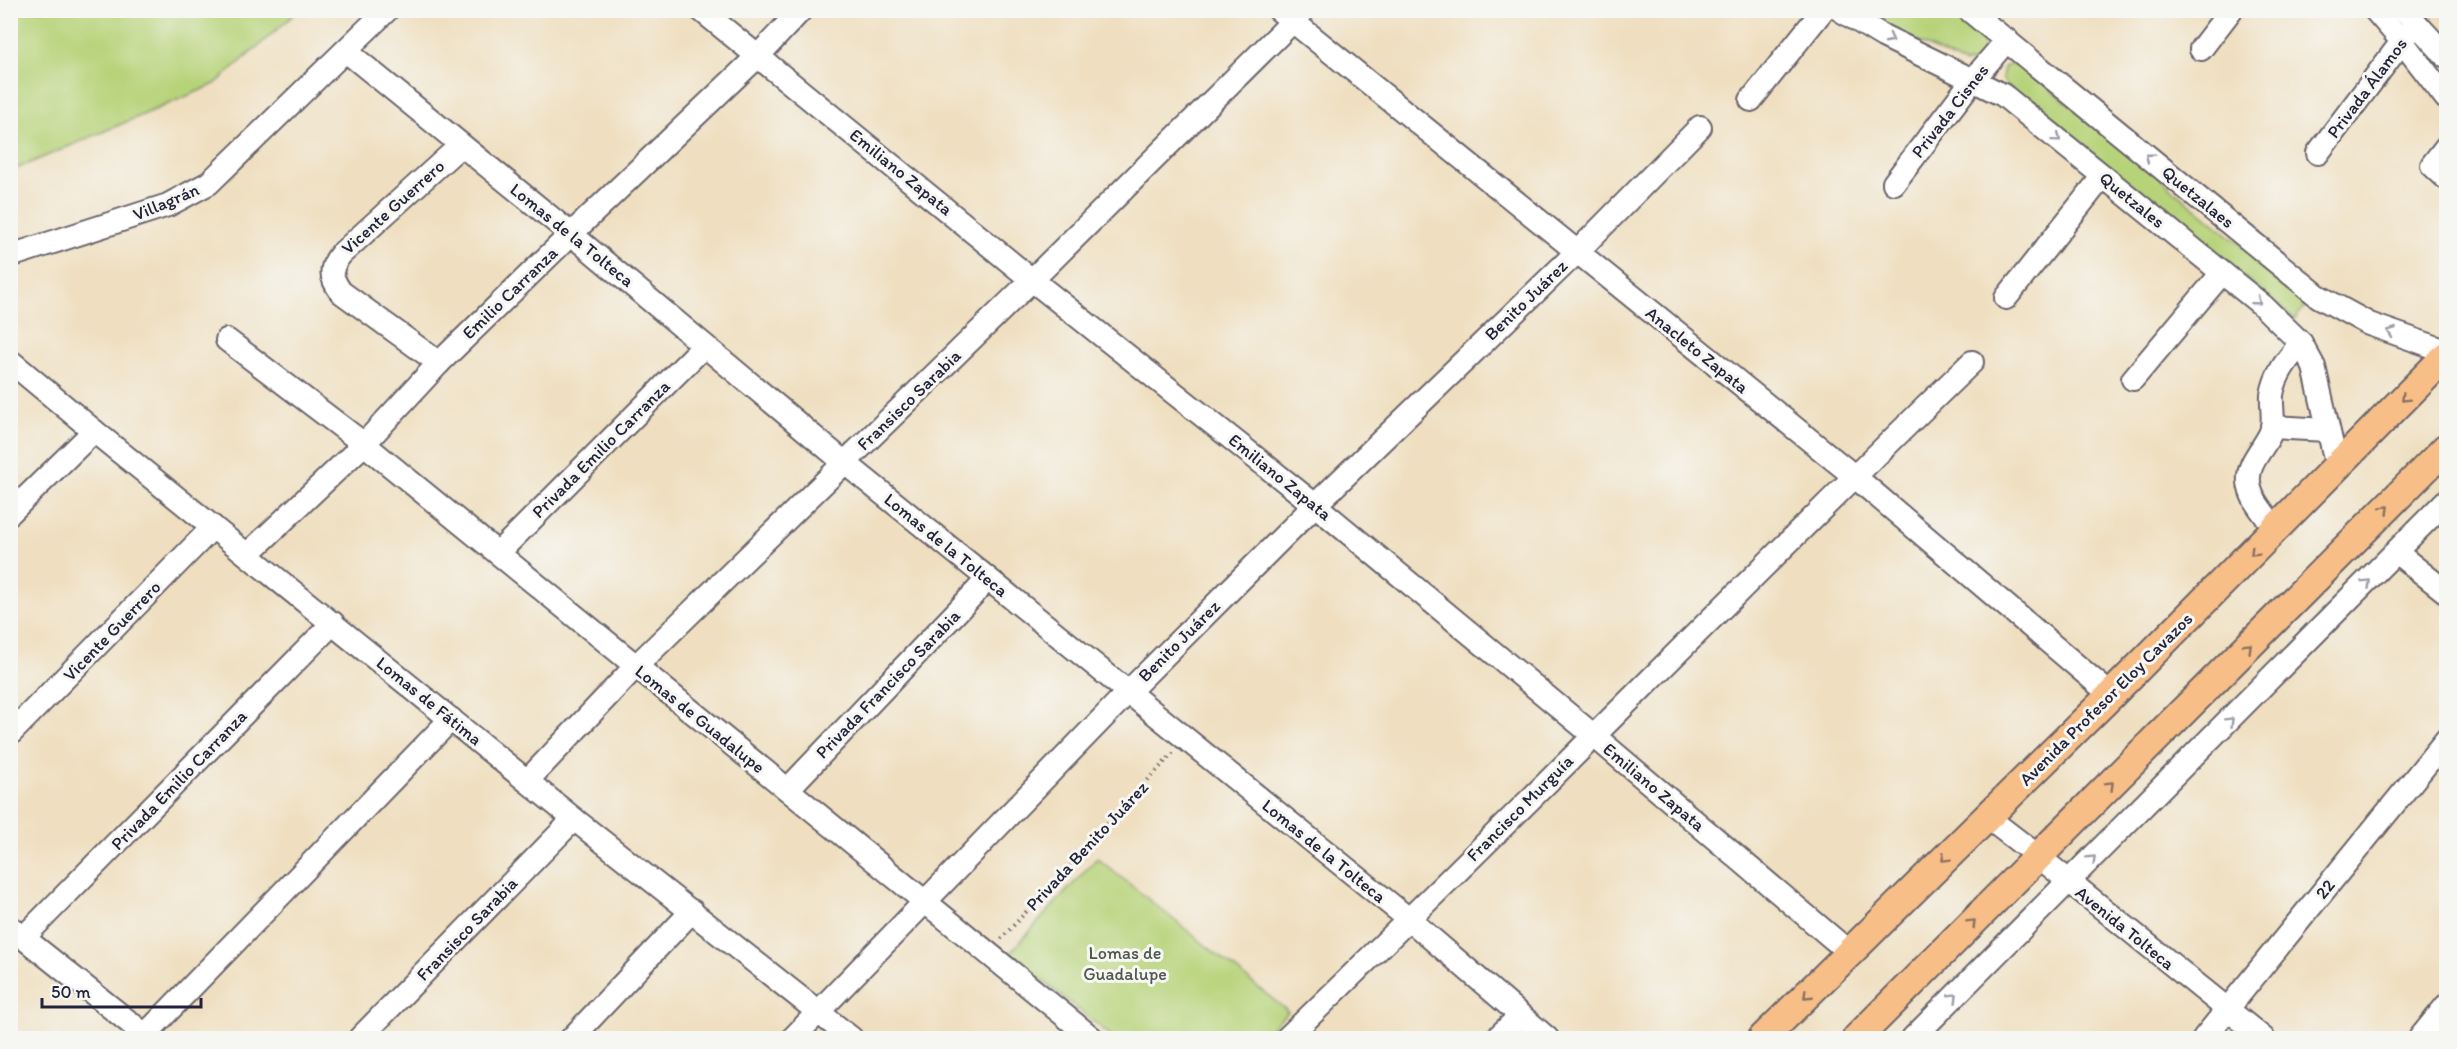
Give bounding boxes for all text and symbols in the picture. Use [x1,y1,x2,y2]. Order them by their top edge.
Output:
one-way arrow [1884,32,1895,44]
street label: Privada Álamos [2322,33,2412,143]
street label: Privada Cisnes [1907,60,1993,162]
street label: Emiliano Zapata [845,124,957,221]
one-way arrow [2050,131,2061,142]
one-way arrow [2145,154,2156,165]
street label: Vicente Guerrero [337,155,449,259]
street label: Quetzalaes [2157,161,2239,233]
street label: Quetzales [2095,167,2169,233]
street label: Villagrán [130,178,203,226]
street label: Lomas de la Tolteca [506,178,639,292]
street label: Emilio Carranza [458,242,563,344]
street label: Benito Juárez [1480,254,1573,345]
one-way arrow [2250,294,2261,305]
street label: Anacleto Zapata [1641,302,1754,399]
one-way arrow [2386,326,2397,339]
street label: Fransisco Sarabia [852,344,966,455]
street label: Privada Emilio Carranza [527,375,675,523]
one-way arrow [2402,390,2413,401]
street label: Emiliano Zapata [1224,429,1336,526]
street label: Lomas de la Tolteca [880,488,1013,602]
one-way arrow [2378,506,2389,517]
one-way arrow [2250,545,2260,556]
street label: Vicente Guerrero [59,576,165,686]
one-way arrow [2360,579,2371,590]
street label: Benito Juárez [1133,595,1225,687]
street label: Privada Francisco Sarabia [811,604,965,763]
street label: Avenida Profesor Eloy Cavazos [2015,608,2197,790]
one-way arrow [2240,644,2251,655]
street label: Lomas de Fátima [372,652,486,750]
street label: Lomas de Guadalupe [631,660,769,778]
street label: Privada Emilio Carranza [106,705,252,855]
one-way arrow [2222,717,2233,728]
street label: Emiliano Zapata [1599,738,1710,836]
street label: Francisco Murguía [1462,750,1578,866]
street label: Privada Benito Juárez [1021,776,1153,915]
one-way arrow [2103,782,2114,793]
street label: Lomas de la Tolteca [1258,794,1391,908]
one-way arrow [1942,851,1953,862]
one-way arrow [2084,855,2095,866]
street label: Fransisco Sarabia [412,872,523,986]
street label: 22 [2310,874,2340,903]
street label: Avenida Tolteca [2071,881,2180,975]
one-way arrow [1965,920,1976,931]
park label: Lomas de Guadalupe [1083,942,1167,985]
scale bar [42,971,201,1009]
text: 50 m [51,981,91,1003]
one-way arrow [1803,988,1814,999]
one-way arrow [1948,993,1958,1004]

